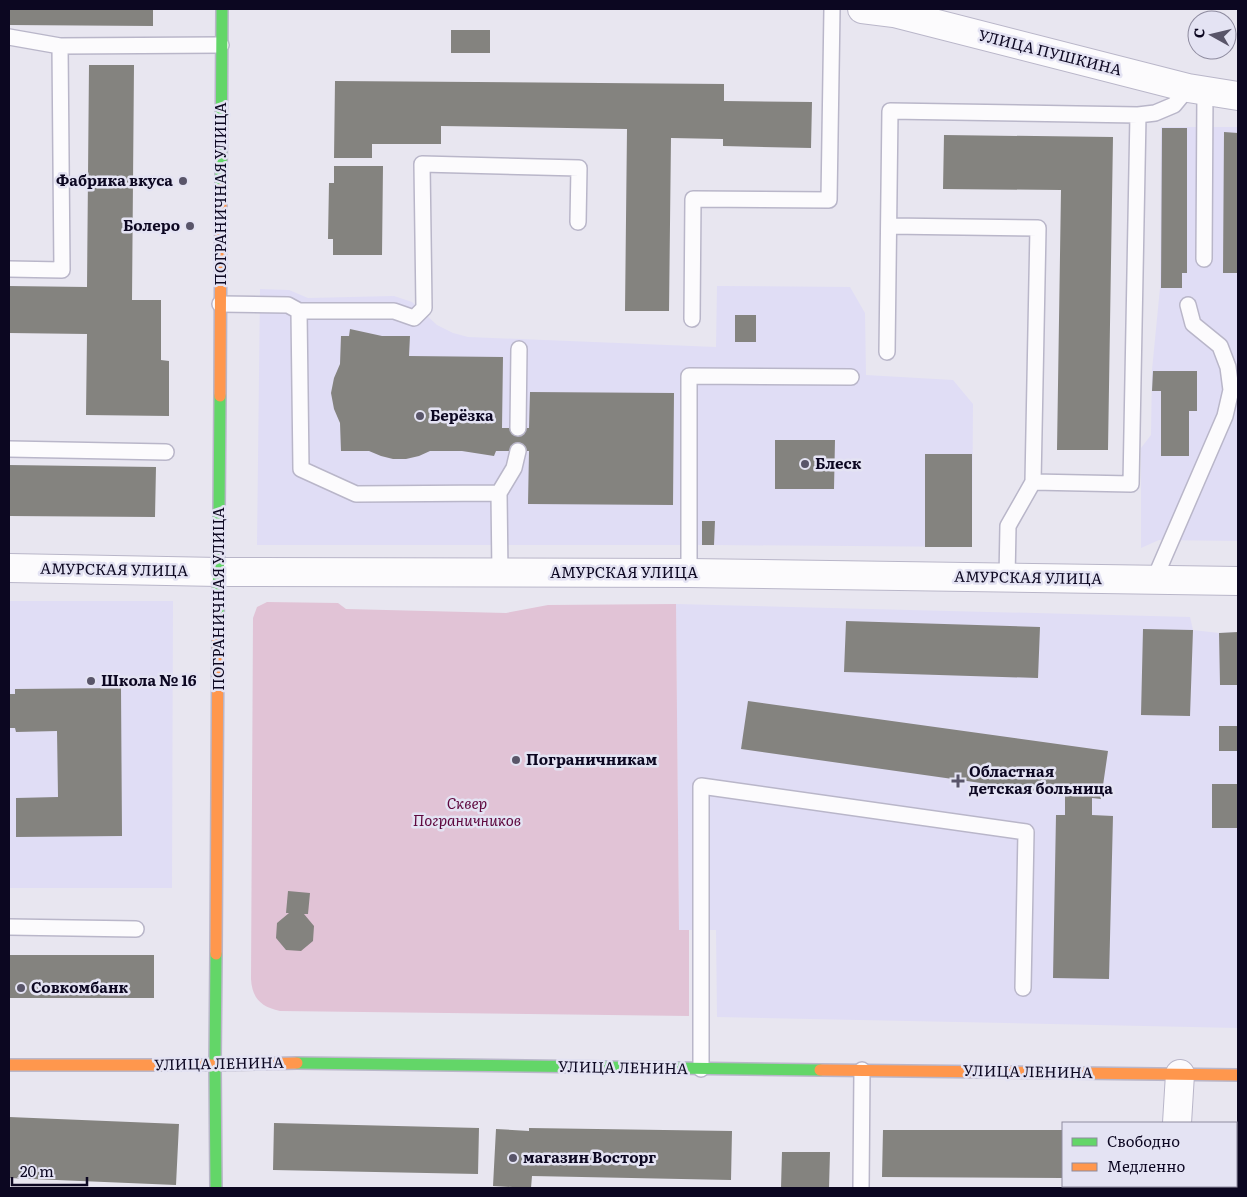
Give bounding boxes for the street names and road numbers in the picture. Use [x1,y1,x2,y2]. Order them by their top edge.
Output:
street label: УЛИЦА ПУШКИНА [976,23,1125,81]
street label: ПОГРАНИЧНАЯ УЛИЦА [208,102,231,286]
street label: ПОГРАНИЧНАЯ УЛИЦА [206,507,229,691]
street label: АМУРСКАЯ УЛИЦА [40,556,188,581]
street label: АМУРСКАЯ УЛИЦА [550,560,698,583]
street label: АМУРСКАЯ УЛИЦА [954,564,1102,589]
street label: УЛИЦА ЛЕНИНА [154,1050,284,1075]
street label: УЛИЦА ЛЕНИНА [558,1054,688,1079]
street label: УЛИЦА ЛЕНИНА [963,1058,1093,1083]

